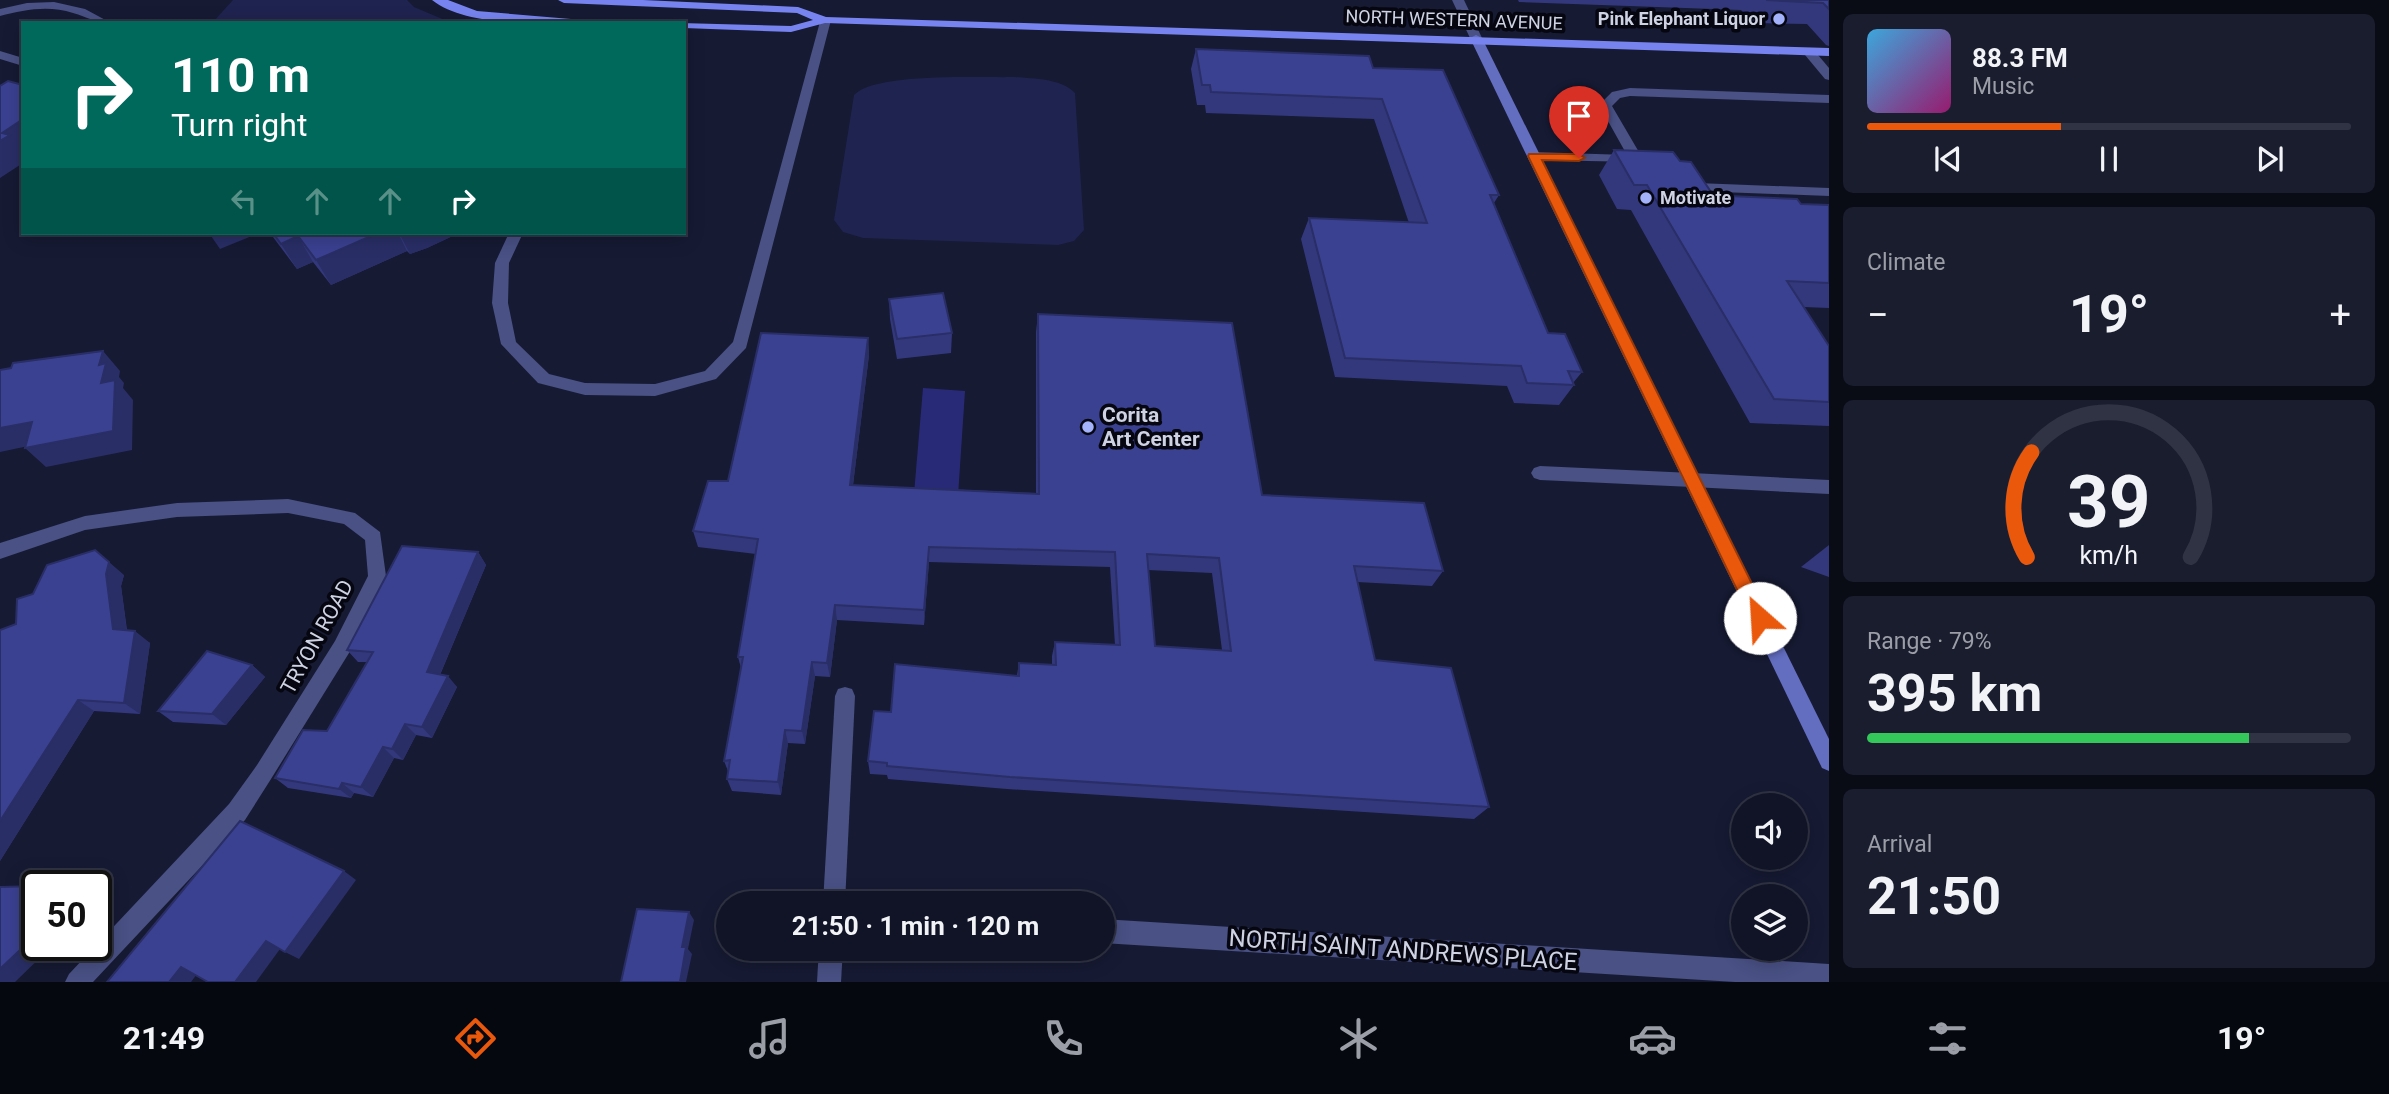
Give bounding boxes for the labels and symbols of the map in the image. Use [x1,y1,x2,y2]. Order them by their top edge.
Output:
street label: NORTH WESTERN AVENUE [1345,5,1563,34]
place label: Pink Elephant Liquor [1598,8,1765,29]
marker: Pink Elephant Liquor [1771,11,1787,27]
pin [1549,86,1609,158]
place label: Motivate [1660,187,1731,208]
marker: Motivate [1638,190,1654,206]
place label: Corita Art Center [1102,403,1200,451]
marker: Corita Art Center [1080,419,1096,435]
street label: TRYON ROAD [276,576,358,698]
position arrow [1723,581,1797,655]
speed limit sign: 50 [21,870,112,961]
street label: NORTH SAINT ANDREWS PLACE [1228,924,1578,976]

